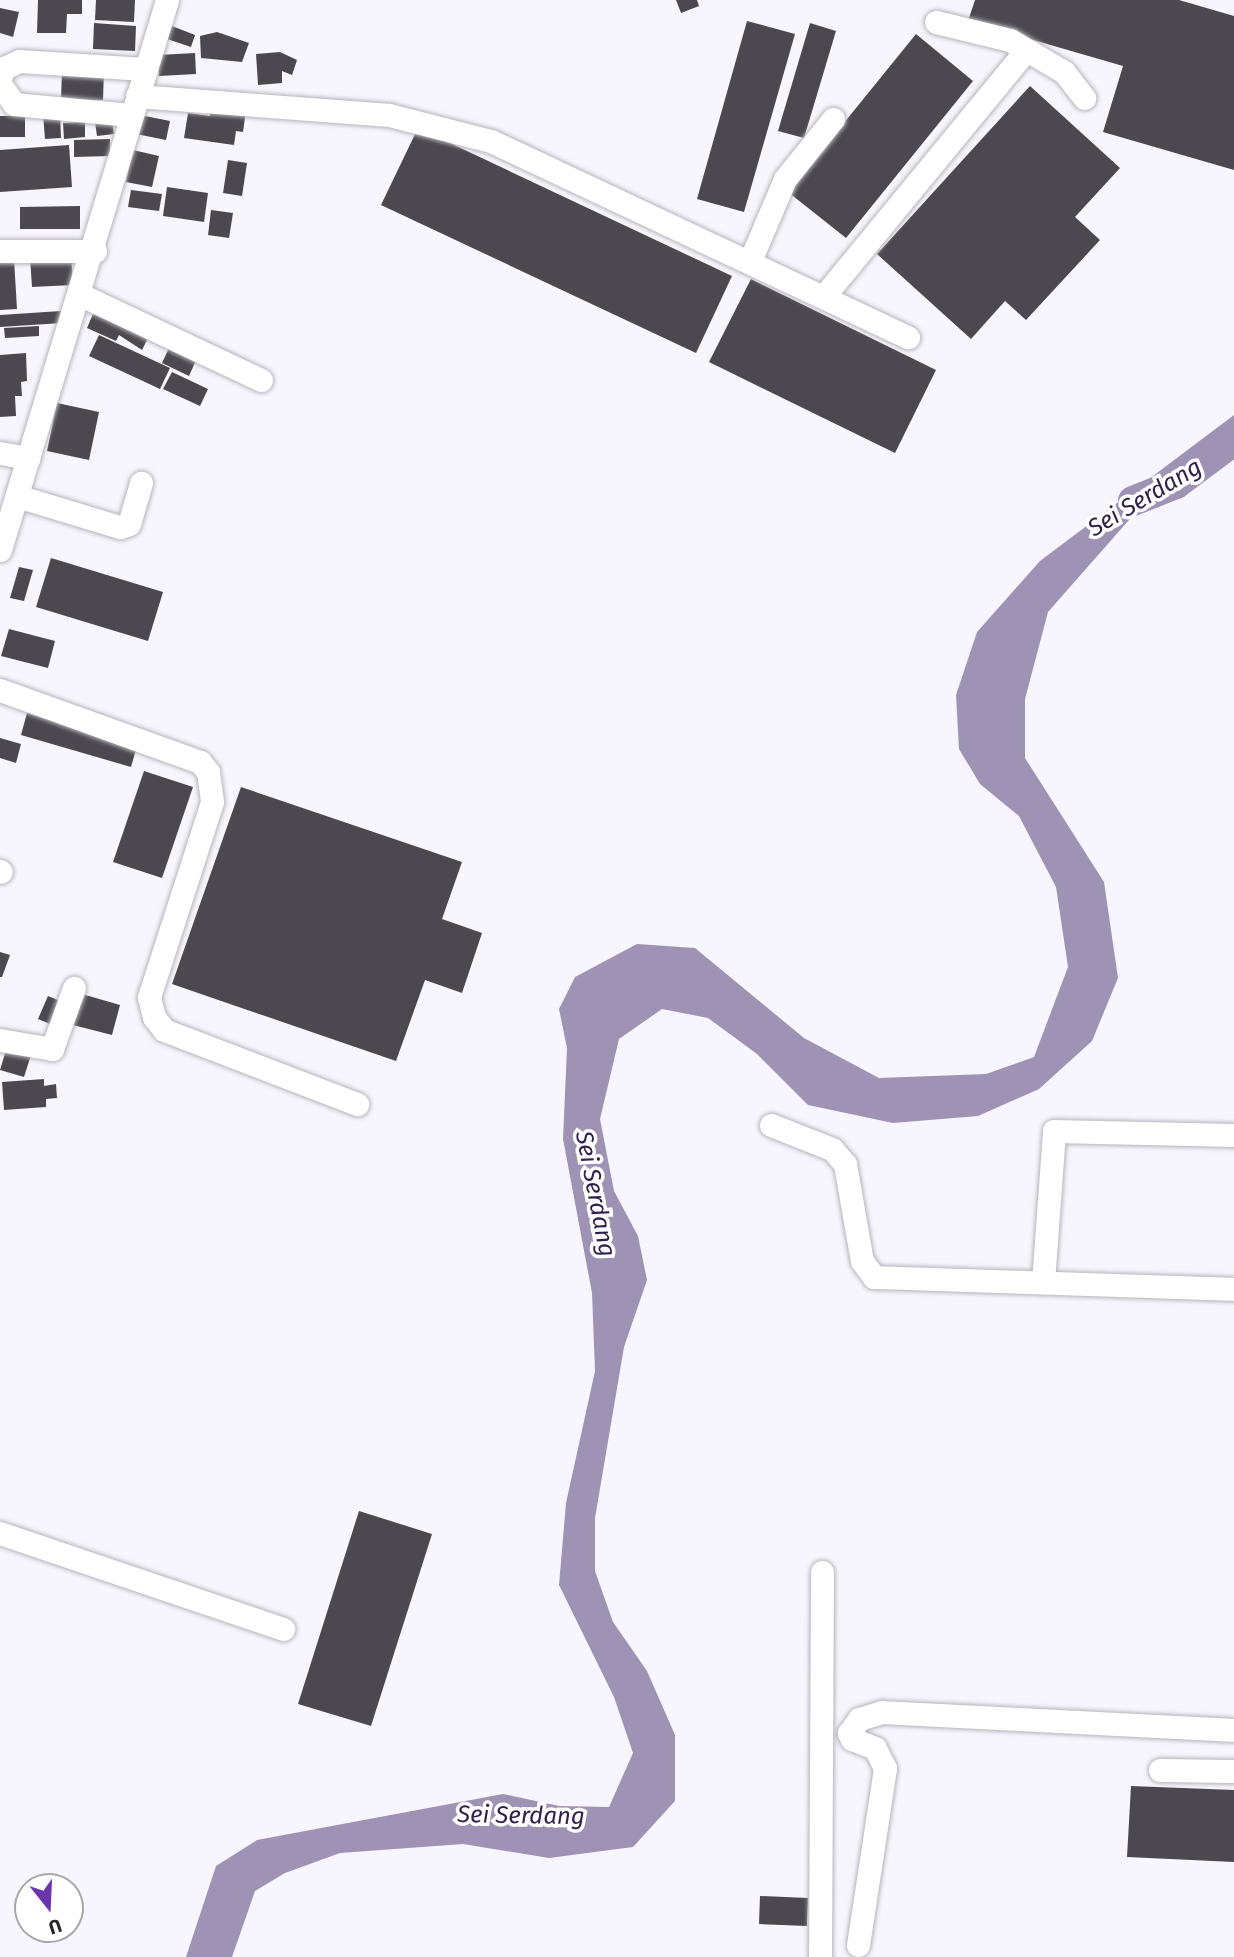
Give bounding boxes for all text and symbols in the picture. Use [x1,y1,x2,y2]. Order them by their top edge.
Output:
water label: Sei Serdang [1083,453,1207,543]
water label: Sei Serdang [569,1129,621,1259]
water label: Sei Serdang [457,1800,585,1832]
north arrow [14,1873,84,1943]
text: U [46,1914,64,1939]

